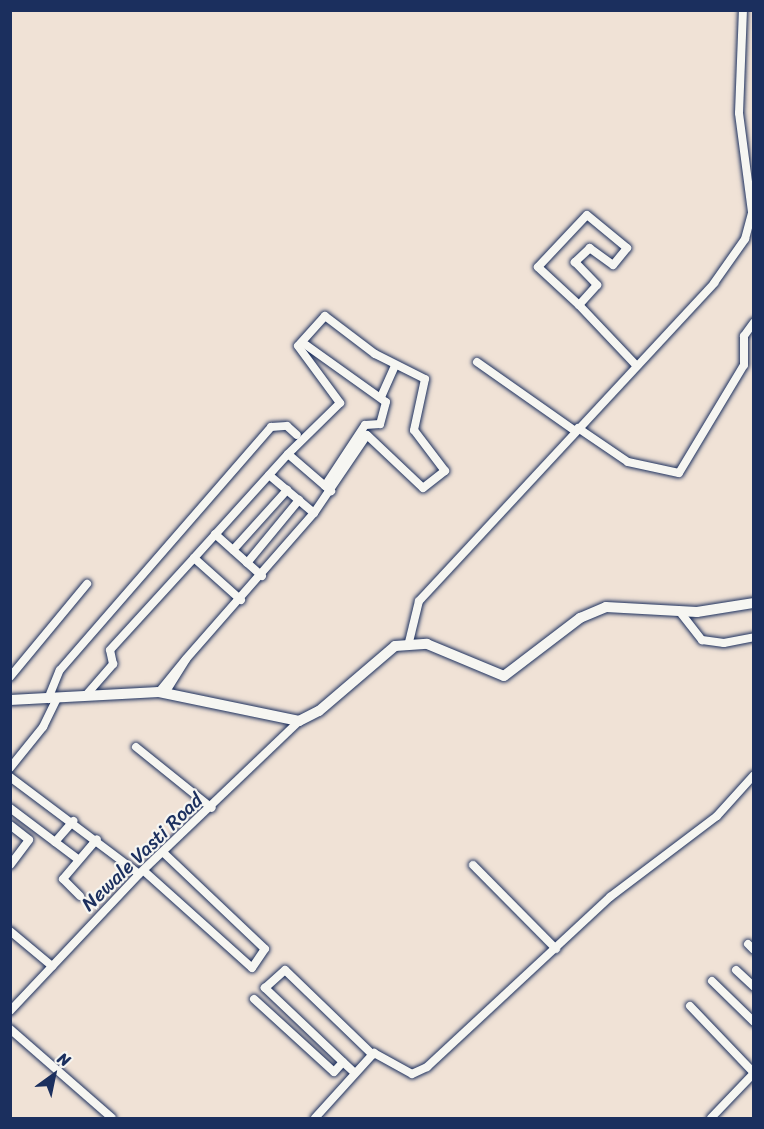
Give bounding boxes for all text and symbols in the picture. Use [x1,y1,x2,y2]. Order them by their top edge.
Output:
street label: Newale Vasti Road [76,788,208,916]
text: N [52,1044,77,1075]
north arrow [24,1045,84,1105]

